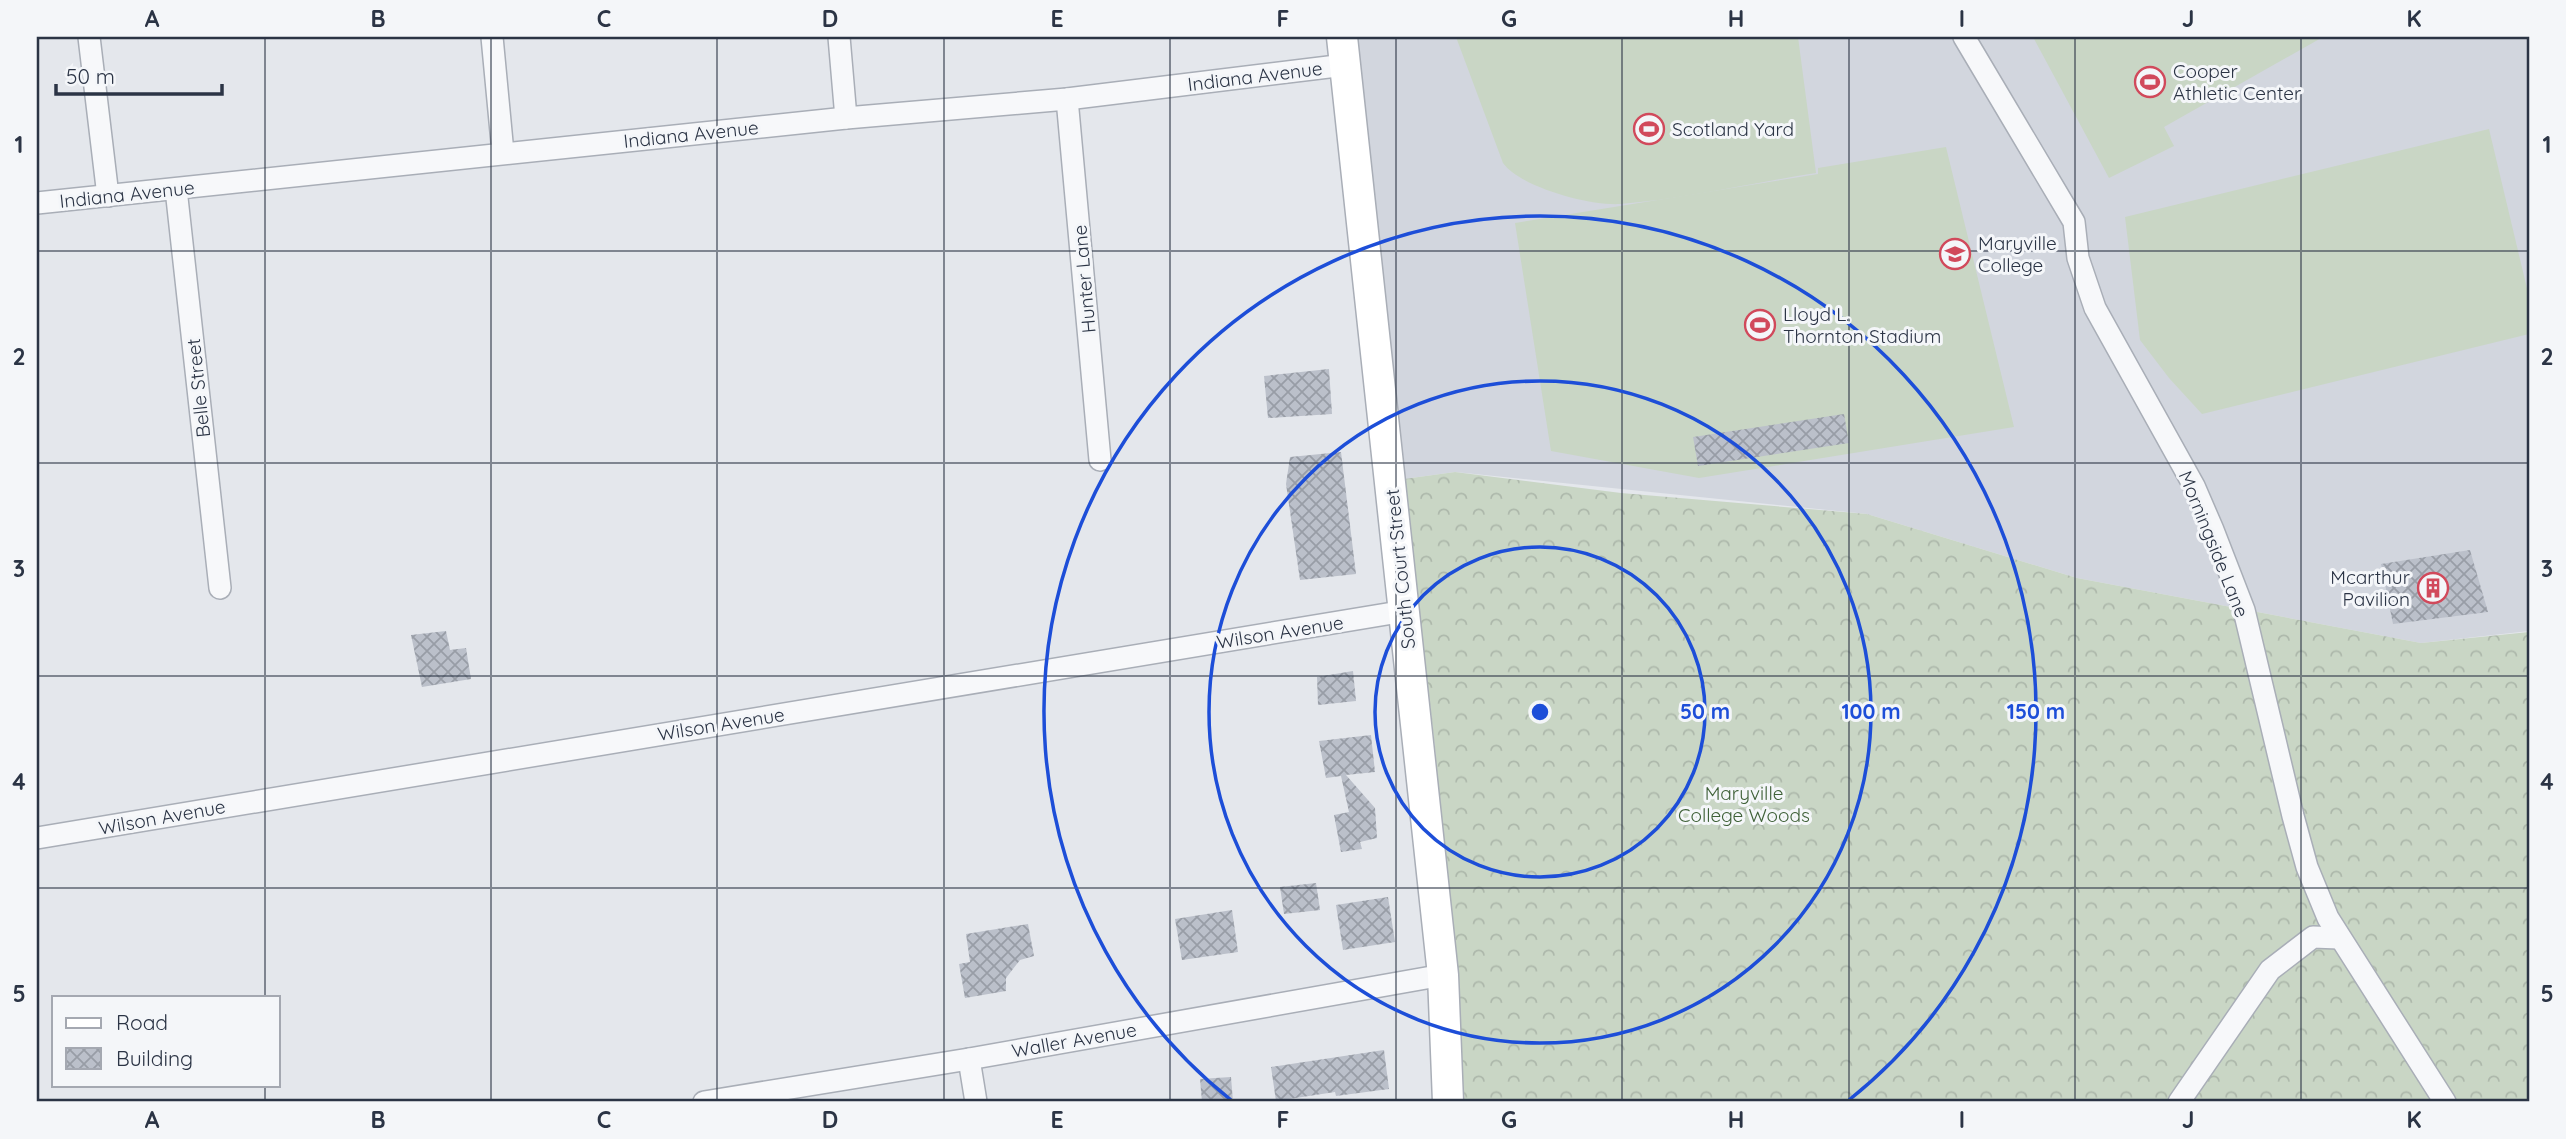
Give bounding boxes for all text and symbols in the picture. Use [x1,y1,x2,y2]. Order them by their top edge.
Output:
text: A [145,4,160,33]
text: B [370,4,386,33]
text: C [597,4,611,33]
text: D [822,4,838,33]
text: E [1050,4,1064,33]
text: F [1277,4,1289,33]
text: G [1501,4,1517,33]
text: H [1728,4,1744,33]
text: I [1959,4,1965,33]
text: J [2182,4,2194,33]
text: K [2406,4,2422,33]
scale bar [56,52,222,96]
street label: Indiana Avenue [1186,56,1324,96]
place label: Cooper Athletic Center [2173,59,2302,105]
text: 50 m [66,63,115,89]
sports icon: Cooper Athletic Center [2133,65,2167,99]
sports icon: Scotland Yard [1632,112,1666,146]
street label: Indiana Avenue [622,115,760,153]
place label: Scotland Yard [1672,117,1794,141]
text: 1 [15,130,23,159]
text: 1 [2543,130,2551,159]
street label: Indiana Avenue [58,175,196,213]
street label: Hunter Lane [1067,224,1101,334]
place label: Maryville College [1978,231,2057,277]
school or university icon: Maryville College [1938,237,1972,271]
place label: Lloyd L. Thornton Stadium [1783,302,1941,348]
sports icon: Lloyd L. Thornton Stadium [1743,308,1777,342]
street label: Belle Street [181,337,215,439]
text: 2 [12,342,26,371]
text: 2 [2540,342,2554,371]
street label: Morningside Lane [2174,467,2254,621]
street label: South Court Street [1380,488,1420,650]
text: 3 [13,554,25,583]
text: 3 [2541,554,2553,583]
place label: Mcarthur Pavilion [2330,565,2411,611]
building icon: Mcarthur Pavilion [2416,571,2450,605]
street label: Wilson Avenue [1215,610,1345,654]
text: 50 m [1680,698,1730,724]
text: 100 m [1841,698,1901,724]
text: 150 m [2007,698,2065,724]
centre of rings [1528,700,1552,724]
street label: Wilson Avenue [656,702,786,746]
text: 4 [12,767,26,796]
text: 4 [2540,767,2554,796]
park label: Maryville College Woods [1678,781,1810,827]
street label: Wilson Avenue [97,794,227,840]
text: 5 [12,979,26,1008]
text: 5 [2540,979,2554,1008]
legend [52,996,280,1086]
text: Road [116,1009,168,1035]
street label: Waller Avenue [1010,1017,1138,1063]
text: Building [116,1045,193,1071]
text: A [145,1105,160,1134]
text: B [370,1105,386,1134]
text: C [597,1105,611,1134]
text: D [822,1105,838,1134]
text: E [1050,1105,1064,1134]
text: F [1277,1105,1289,1134]
text: G [1501,1105,1517,1134]
text: H [1728,1105,1744,1134]
text: I [1959,1105,1965,1134]
text: J [2182,1105,2194,1134]
text: K [2406,1105,2422,1134]

